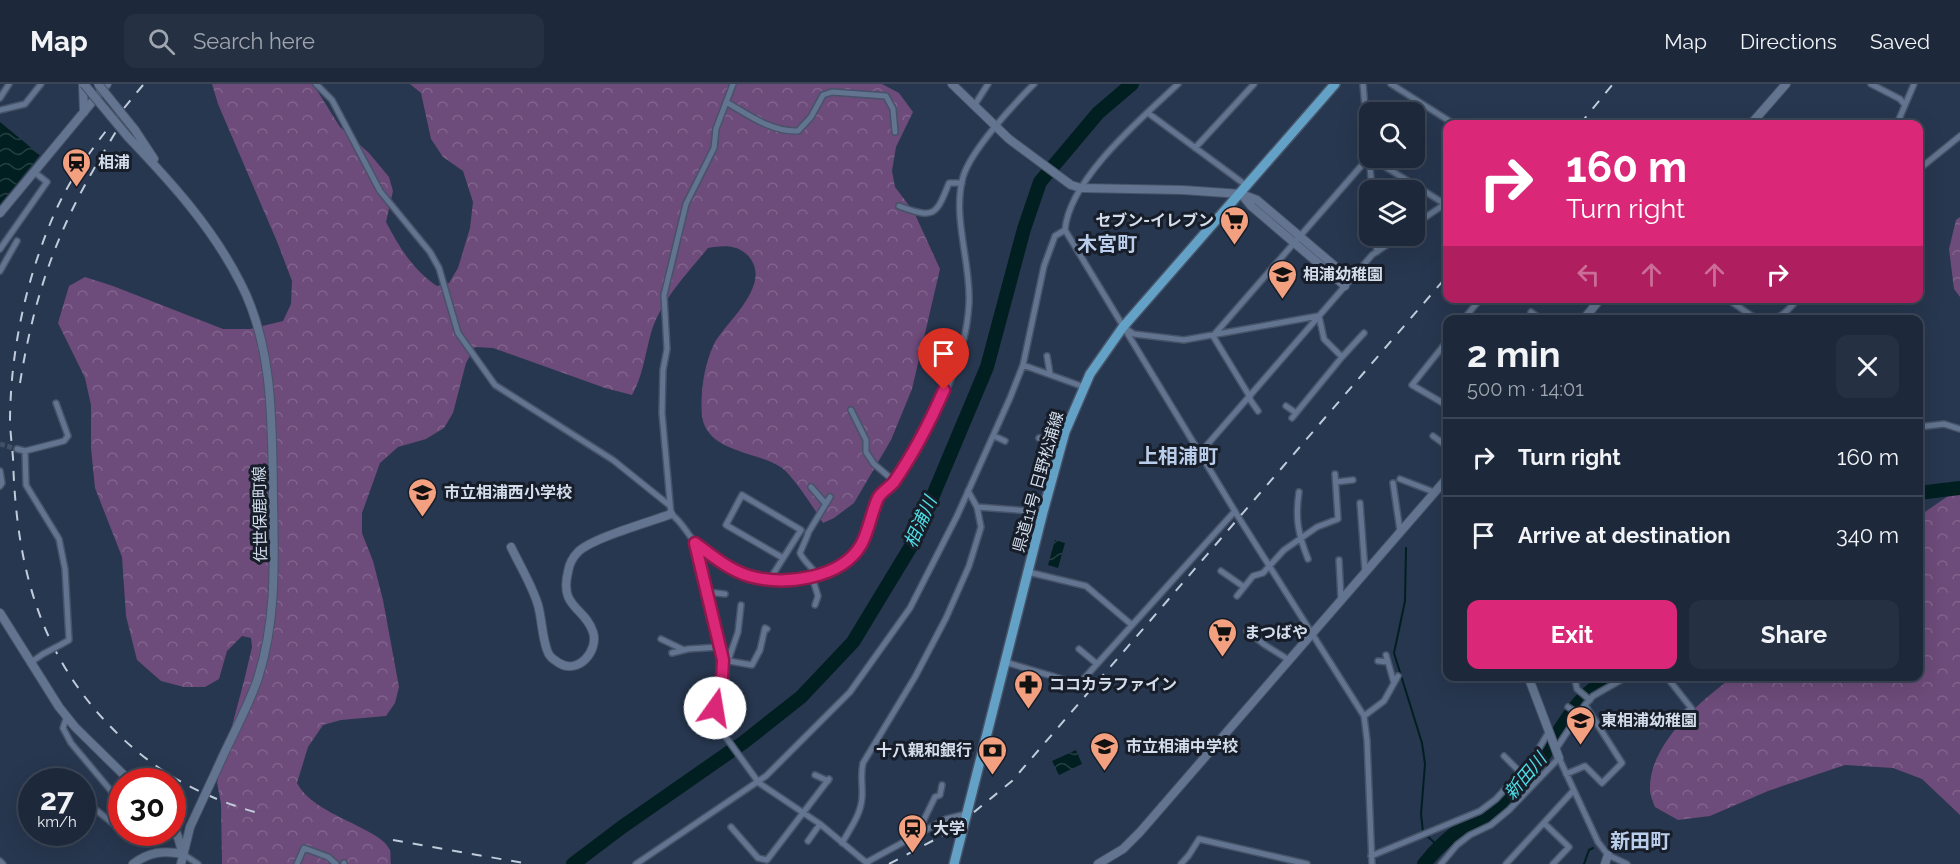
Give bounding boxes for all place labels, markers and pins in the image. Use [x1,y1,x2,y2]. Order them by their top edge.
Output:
station icon: 相浦 [61,146,93,188]
place label: 相浦 [98,153,130,172]
supermarket icon: セブン-イレブン [1219,204,1251,246]
place label: セブン-イレブン [1095,211,1214,230]
school or university icon: 相浦幼稚園 [1266,258,1298,300]
place label: 相浦幼稚園 [1303,265,1383,284]
pin [918,328,969,390]
school or university icon: 市立相浦西小学校 [407,476,439,518]
place label: 市立相浦西小学校 [444,483,572,502]
supermarket icon: まつばや [1207,616,1239,658]
place label: まつばや [1244,623,1308,642]
pharmacy icon: ココカラファイン [1012,668,1044,710]
place label: ココカラファイン [1049,675,1177,694]
school or university icon: 東相浦幼稚園 [1564,704,1596,746]
place label: 東相浦幼稚園 [1601,711,1697,730]
school or university icon: 市立相浦中学校 [1089,730,1121,772]
bank icon: 十八親和銀行 [977,734,1009,776]
place label: 市立相浦中学校 [1126,737,1238,756]
place label: 十八親和銀行 [876,741,972,760]
station icon: 大学 [896,812,928,854]
place label: 大学 [933,819,965,838]

